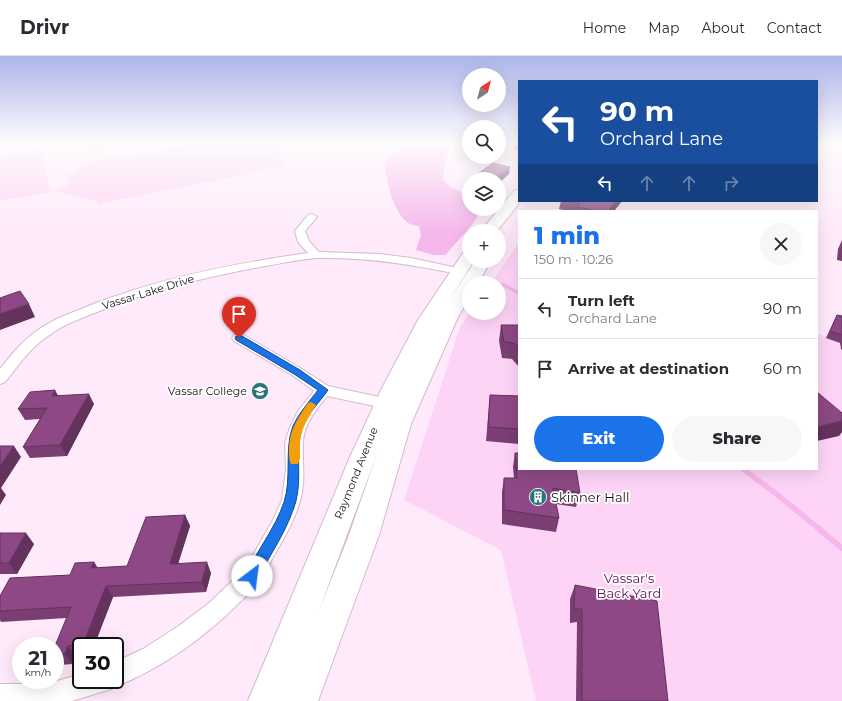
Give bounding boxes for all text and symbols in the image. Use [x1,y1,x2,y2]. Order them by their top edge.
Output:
text: Drivr [20,16,69,39]
text: Home [583,19,626,37]
text: Map [648,19,679,37]
text: About [701,19,745,37]
text: Contact [767,19,822,37]
north arrow [462,68,506,112]
map controls [462,68,506,320]
text: 90 m [600,94,674,128]
icon: left [534,96,586,148]
button: search [462,120,506,164]
text: Orchard Lane [600,128,723,150]
button: layers [462,172,506,216]
icon: left [594,172,616,194]
icon: ahead [636,172,658,194]
icon: ahead [678,172,700,194]
icon: right [720,172,742,194]
text: 1 min [534,221,600,250]
button: close [760,223,802,265]
button: + [462,224,506,268]
text: 150 m · 10:26 [534,251,613,267]
street label: Vassar Lake Drive [100,271,196,313]
button: − [462,276,506,320]
text: Turn left [568,291,635,310]
pin [222,297,256,338]
icon: left [534,298,556,320]
text: 90 m [763,299,802,318]
icon: arrive [228,303,250,325]
text: Orchard Lane [568,310,657,326]
icon: arrive [534,358,556,380]
text: Arrive at destination [568,359,729,378]
text: 60 m [763,359,802,378]
school or university icon: Vassar College [250,381,270,401]
place label: Vassar College [168,384,247,398]
button: Exit [534,416,664,462]
button: Share [672,416,802,462]
street label: Raymond Avenue [331,425,381,521]
building icon: Skinner Hall [528,487,548,507]
place label: Skinner Hall [551,489,630,505]
position arrow [231,555,273,597]
park label: Vassar's Back Yard [597,570,661,601]
speed limit sign: 30 [72,637,124,689]
text: 21 [28,646,48,670]
text: km/h [25,666,51,679]

